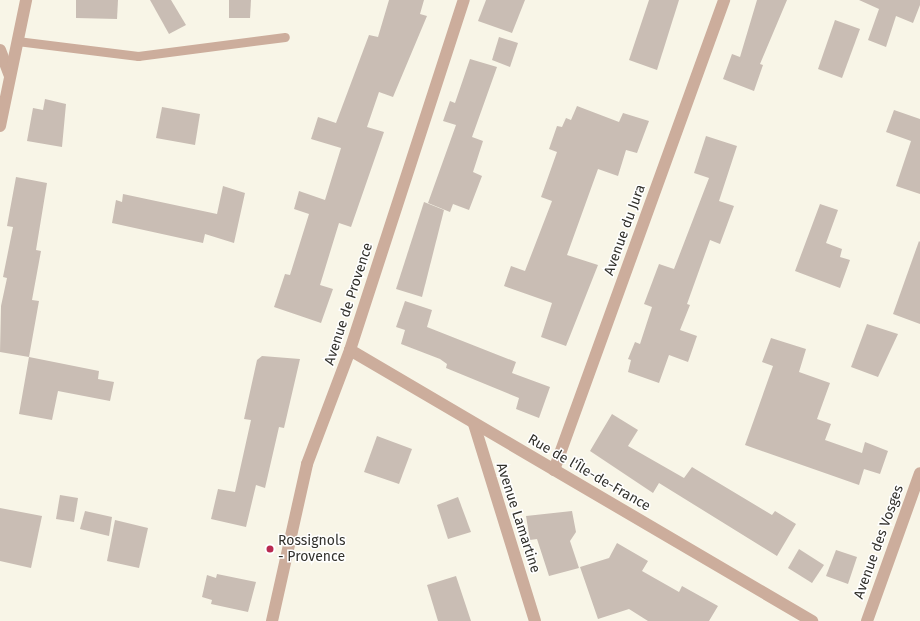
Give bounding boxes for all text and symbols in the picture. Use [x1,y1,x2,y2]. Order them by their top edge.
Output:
street label: Avenue du Jura [601,182,649,278]
street label: Avenue de Provence [321,241,377,367]
street label: Rue de l'Île-de-France [525,431,653,515]
street label: Avenue Lamartine [492,461,544,575]
street label: Avenue des Vosges [851,483,907,601]
place label: Rossignols - Provence [278,533,346,566]
marker: Rossignols - Provence [265,544,275,554]

